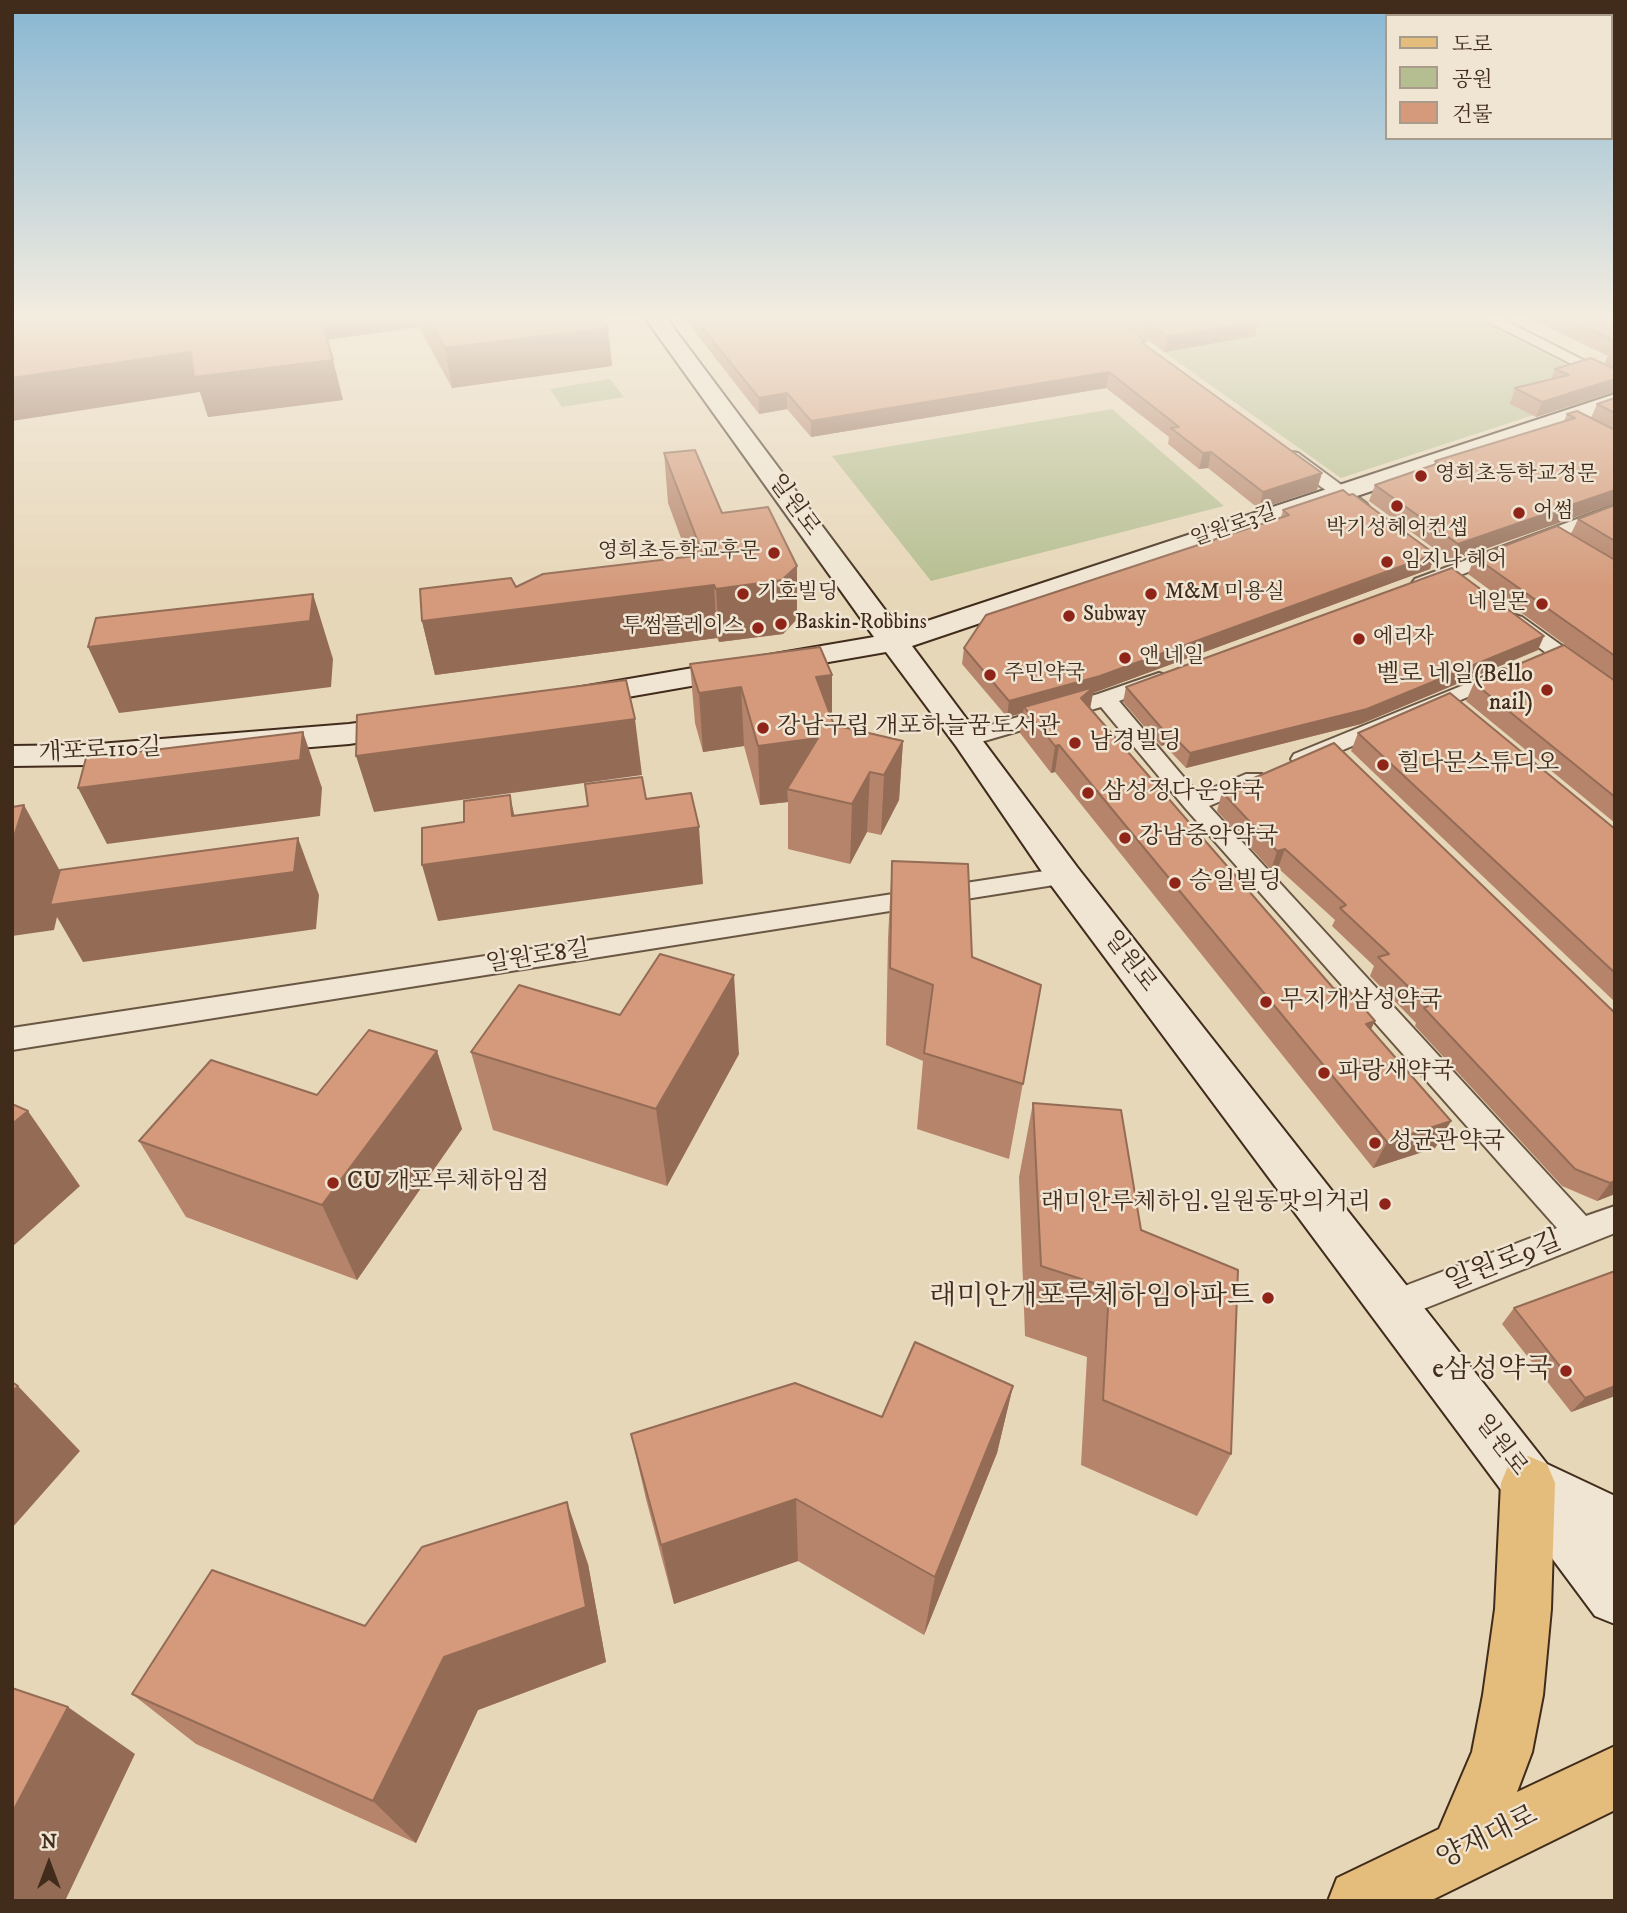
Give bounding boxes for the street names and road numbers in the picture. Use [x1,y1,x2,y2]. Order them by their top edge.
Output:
street label: 일원로 [761,469,825,543]
street label: 일원로3길 [1188,501,1280,553]
street label: 개포로110길 [38,734,162,770]
street label: 일원로 [1097,926,1161,998]
street label: 일원로8길 [484,936,592,980]
street label: 일원로9길 [1441,1225,1567,1301]
street label: 일원로 [1468,1410,1532,1482]
street label: 양재대로 [1432,1800,1544,1878]

